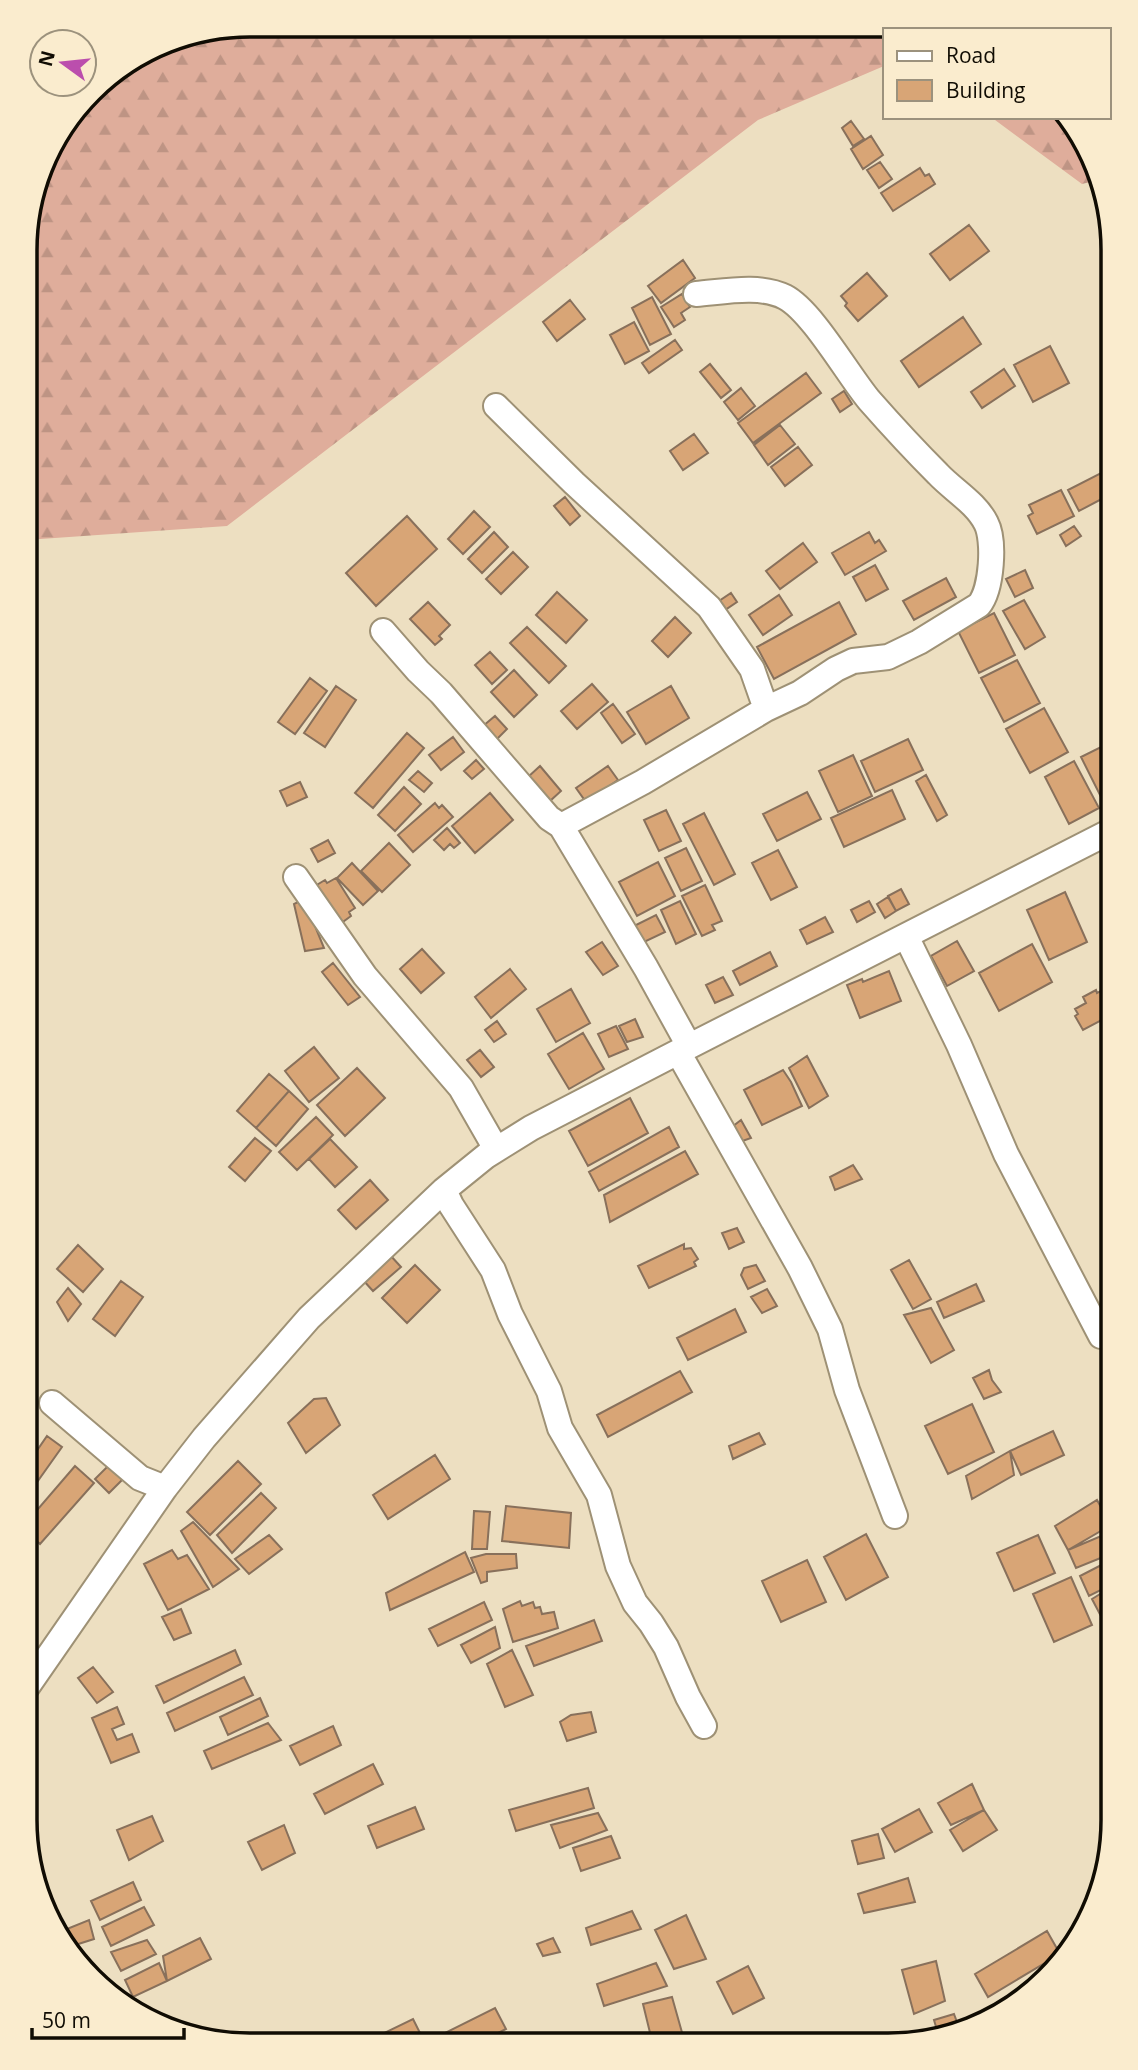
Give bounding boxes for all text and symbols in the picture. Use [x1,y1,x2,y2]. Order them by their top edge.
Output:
north arrow [28,28,98,98]
legend [883,28,1110,119]
text: Road [946,41,996,69]
text: N [32,48,61,69]
text: Building [946,76,1025,104]
scale bar [32,1996,184,2040]
text: 50 m [42,2006,91,2034]

